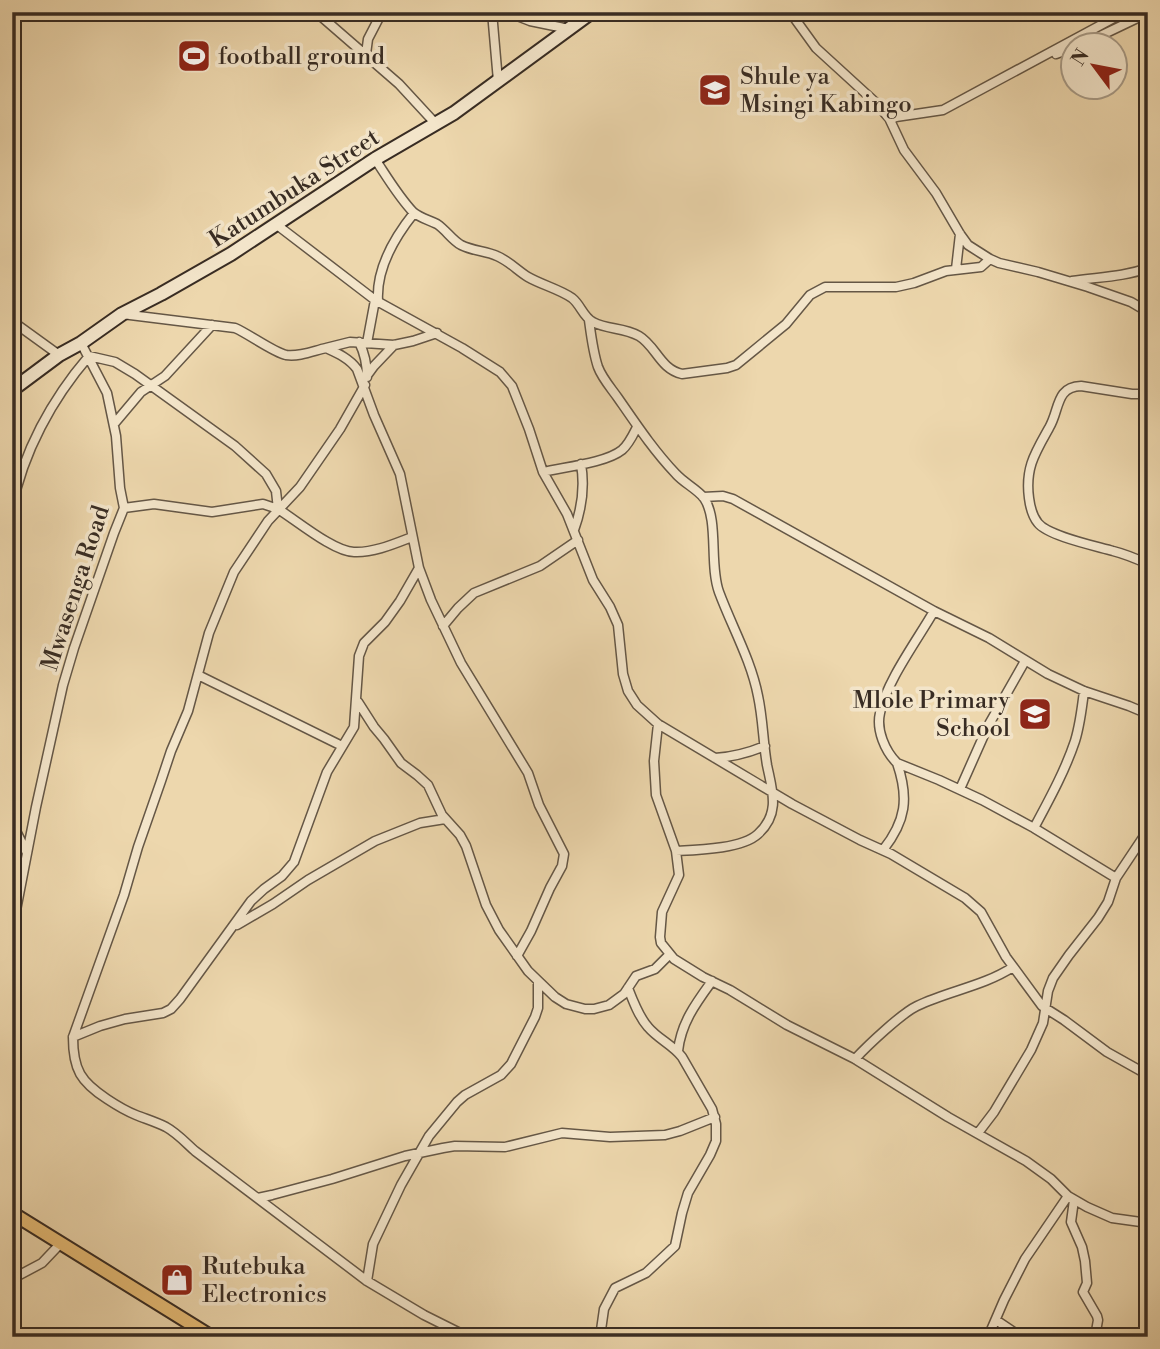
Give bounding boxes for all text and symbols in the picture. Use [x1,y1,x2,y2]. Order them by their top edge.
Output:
north arrow [1058,32,1128,102]
sports icon: football ground [175,37,213,75]
place label: football ground [218,42,385,72]
text: N [1066,45,1095,70]
place label: Shule ya Msingi Kabingo [740,62,912,120]
school or university icon: Shule ya Msingi Kabingo [696,71,734,109]
street label: Katumbuka Street [204,122,386,255]
street label: Mwasenga Road [35,501,117,675]
place label: Mlole Primary School [853,686,1010,744]
school or university icon: Mlole Primary School [1016,695,1054,733]
place label: Rutebuka Electronics [202,1252,327,1310]
shop icon: Rutebuka Electronics [158,1261,196,1299]

